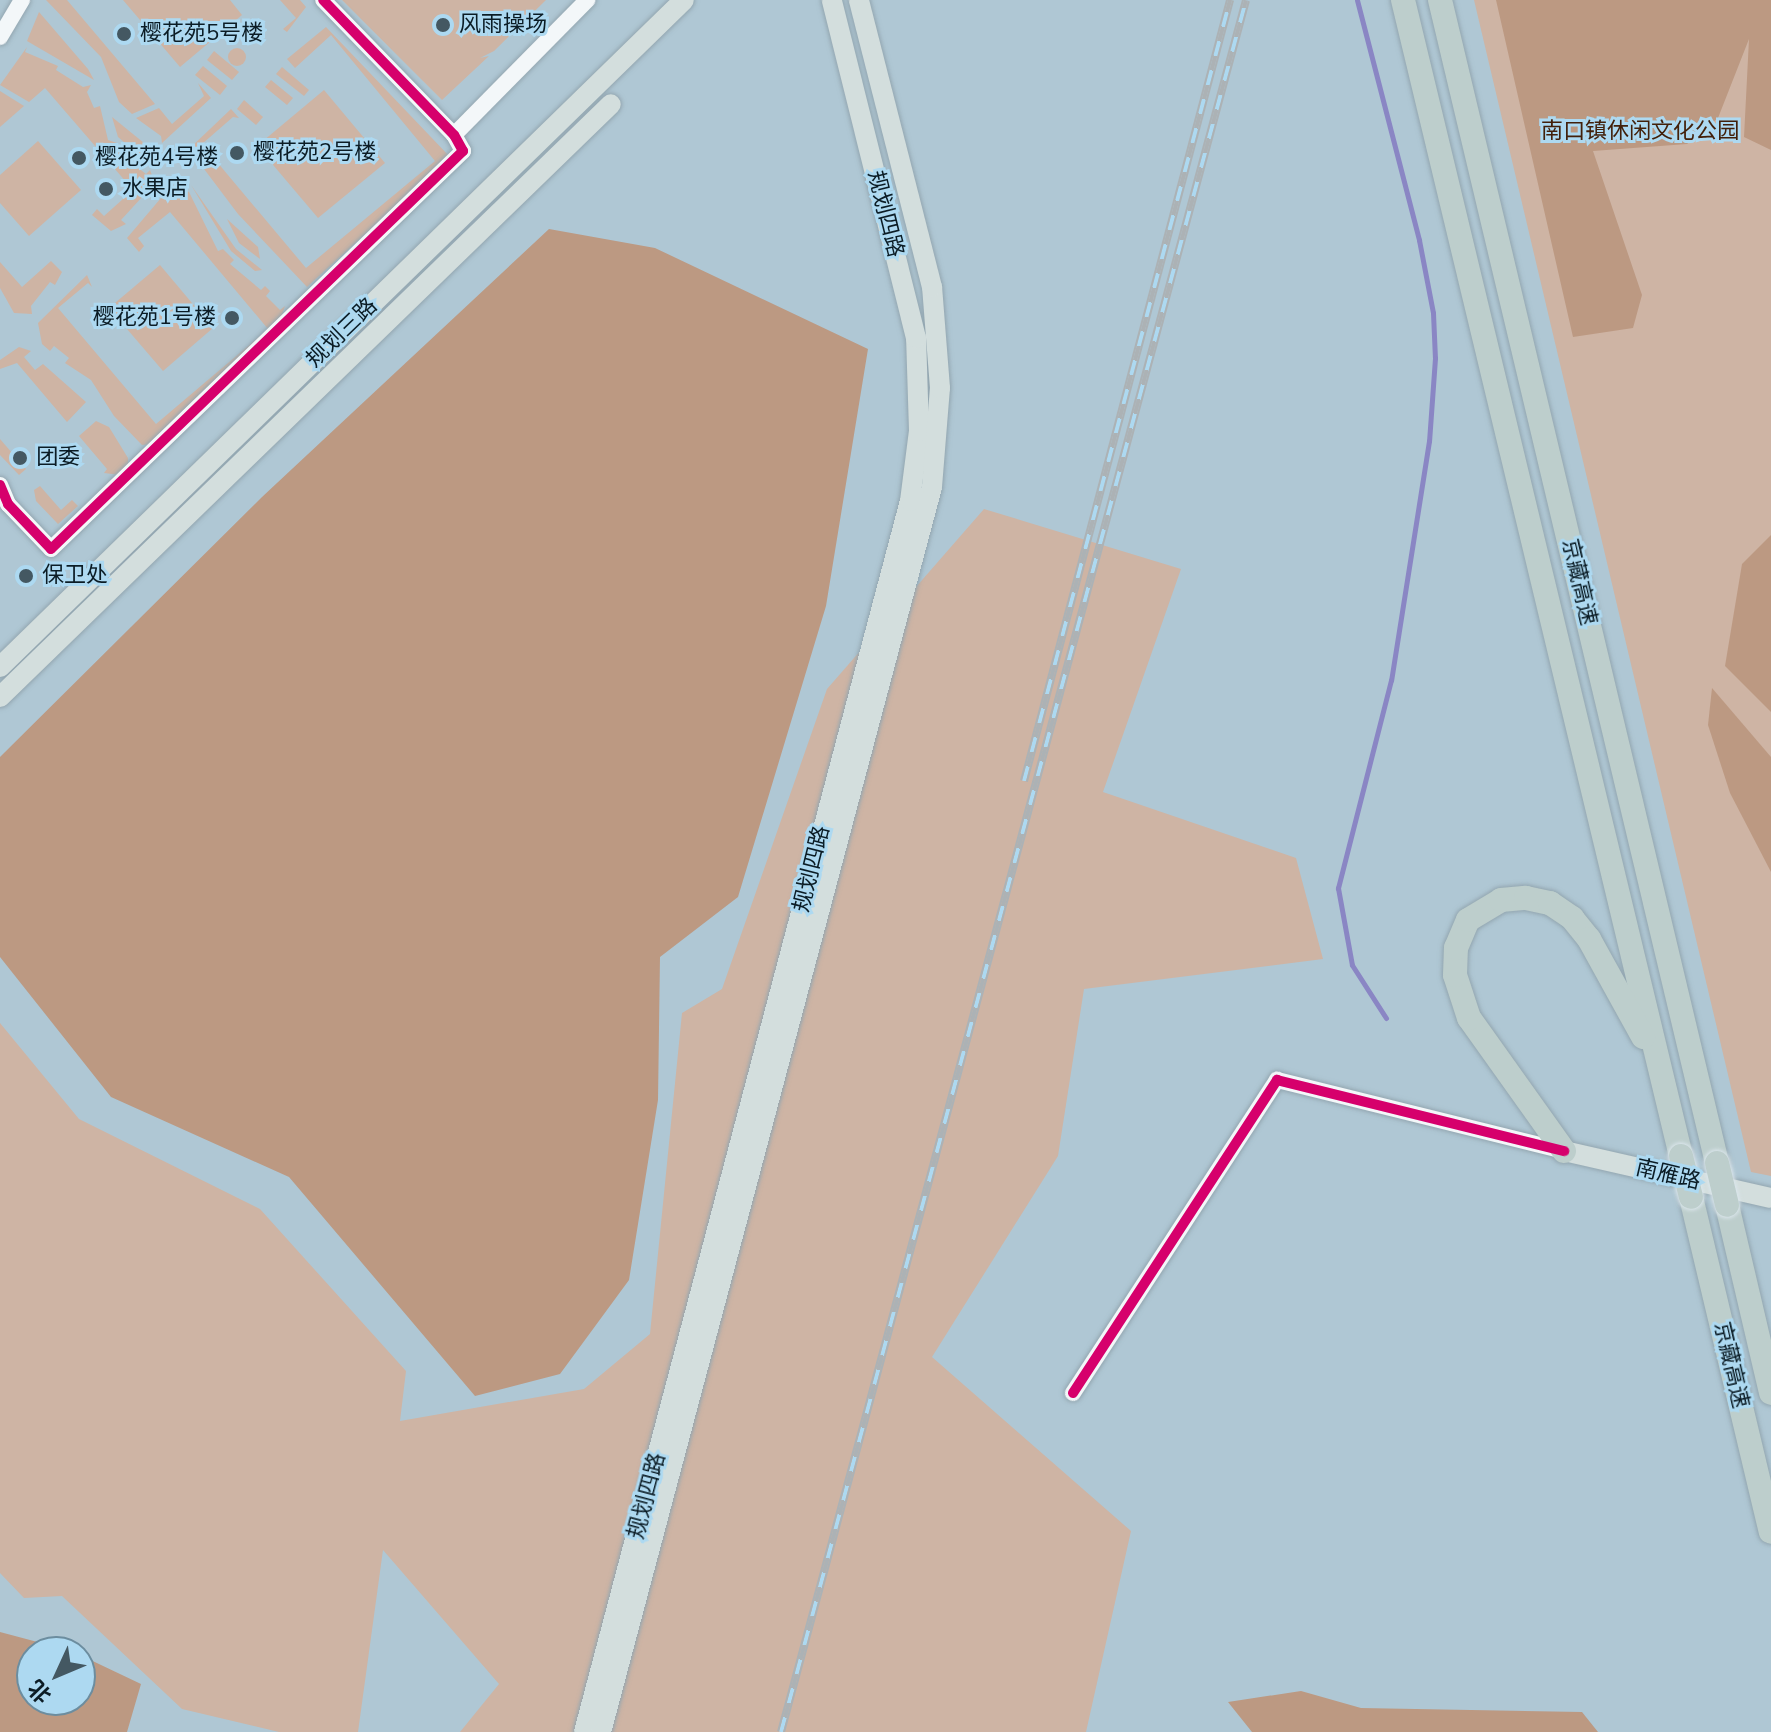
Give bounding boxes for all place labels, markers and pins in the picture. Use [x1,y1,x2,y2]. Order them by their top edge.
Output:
place label: 风雨操场 [459,12,547,38]
marker: 风雨操场 [434,16,452,34]
place label: 樱花苑5号楼 [140,21,263,47]
marker: 樱花苑5号楼 [115,25,133,43]
place label: 樱花苑2号楼 [253,140,376,166]
marker: 樱花苑2号楼 [228,144,246,162]
place label: 樱花苑4号楼 [95,145,218,171]
marker: 樱花苑4号楼 [70,149,88,167]
place label: 水果店 [122,176,188,202]
marker: 水果店 [97,180,115,198]
place label: 樱花苑1号楼 [93,305,216,331]
marker: 樱花苑1号楼 [223,309,241,327]
place label: 团委 [36,445,80,471]
marker: 团委 [11,449,29,467]
place label: 保卫处 [42,563,108,589]
marker: 保卫处 [17,567,35,585]

